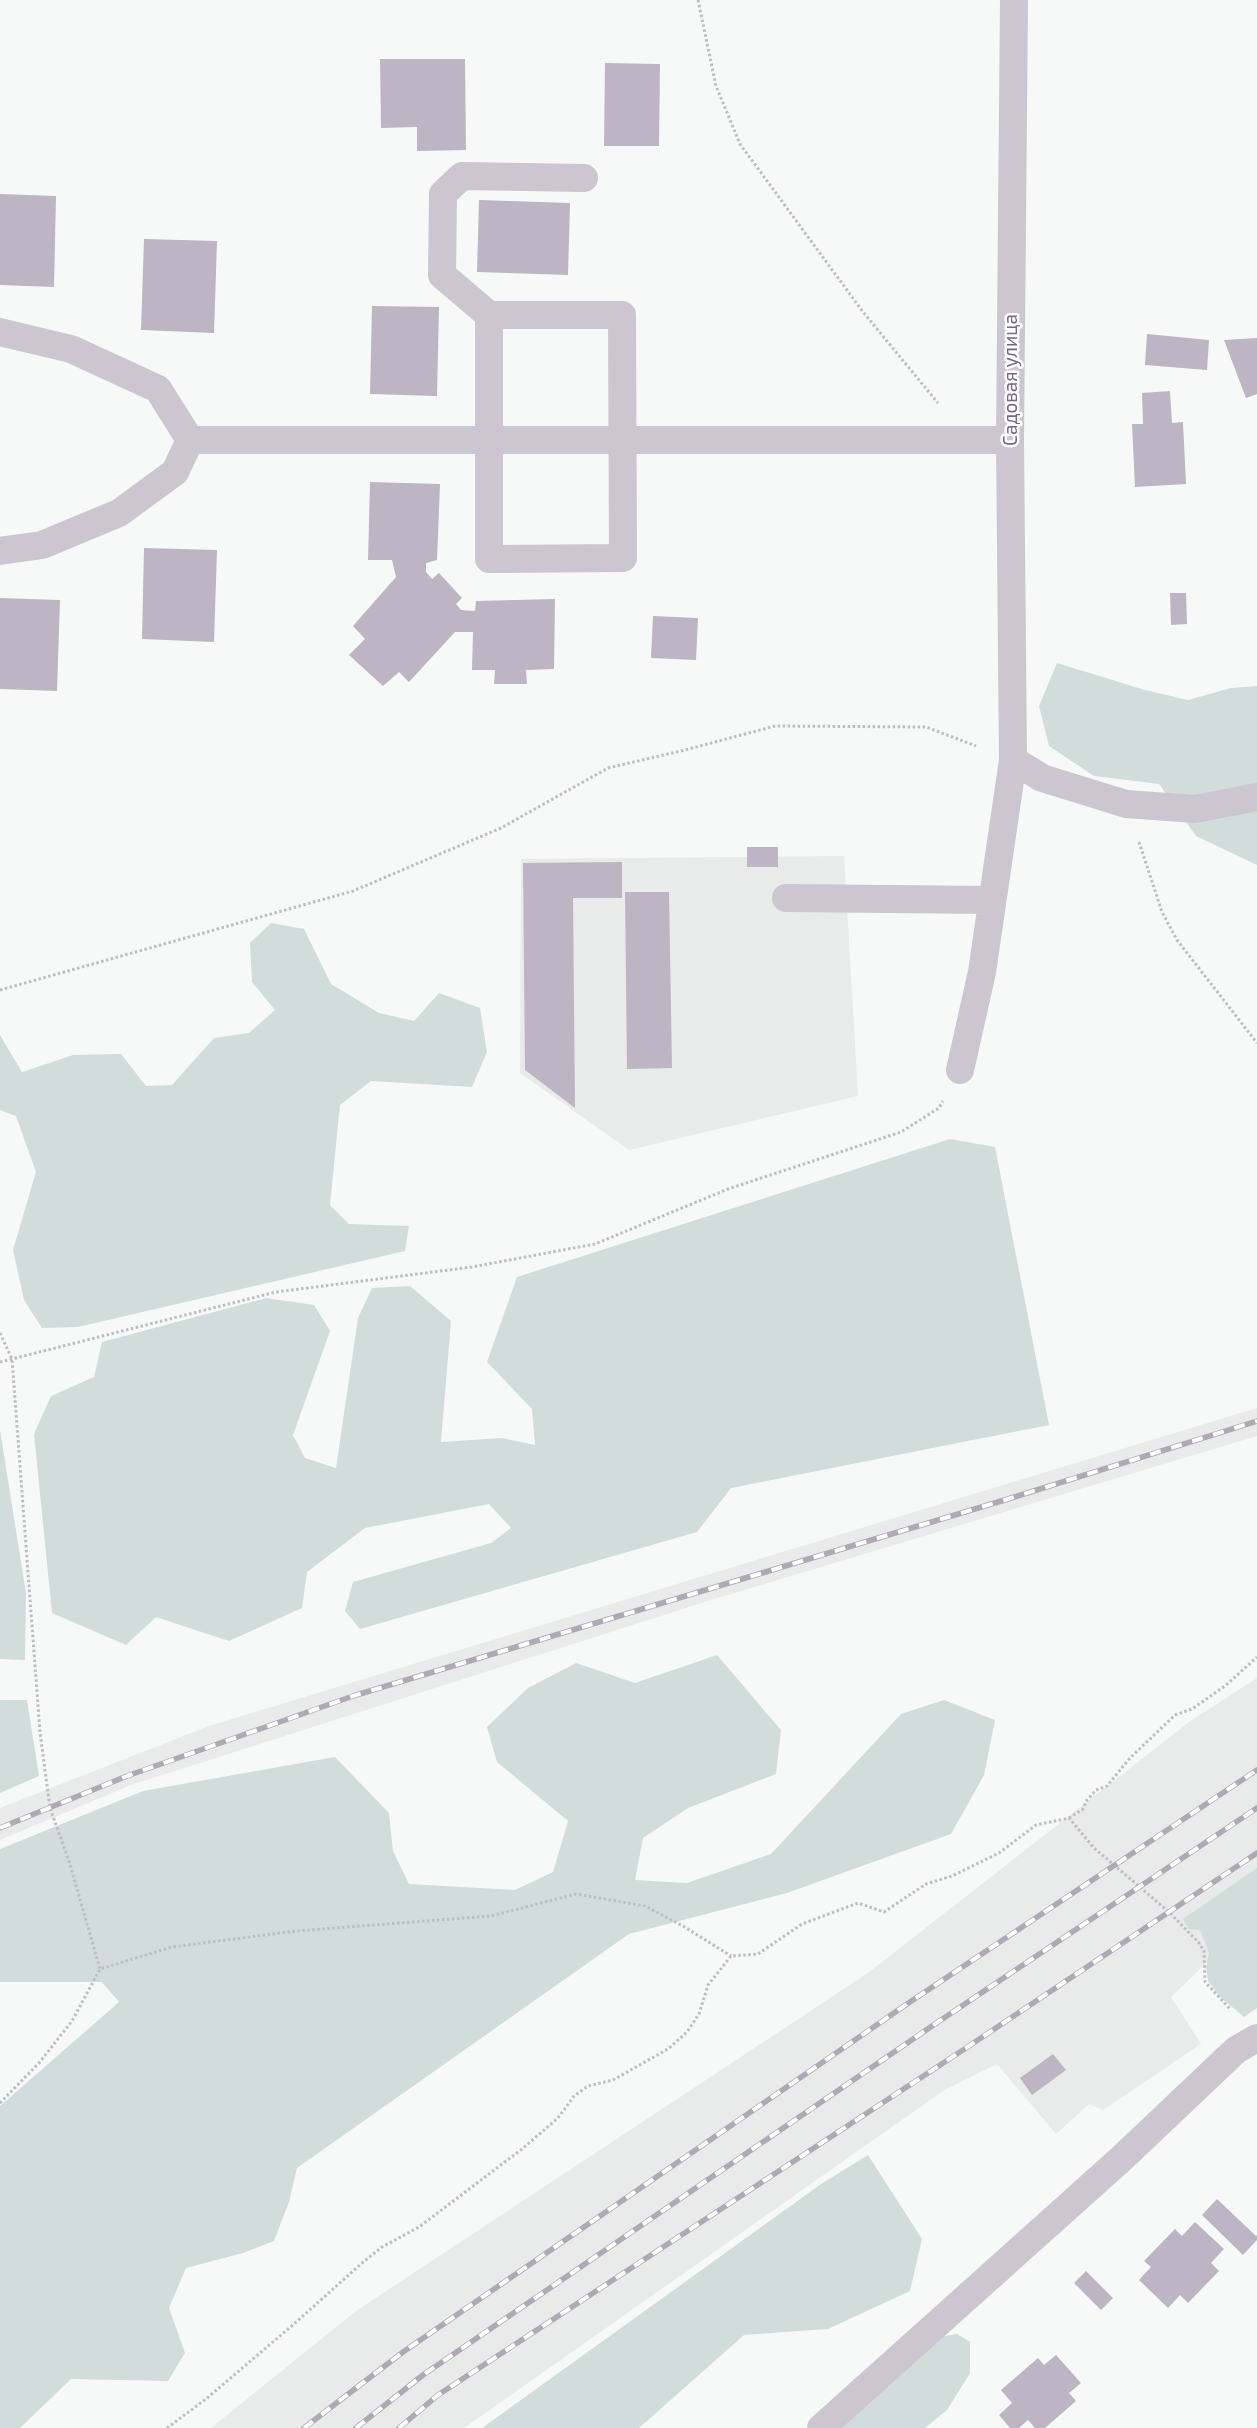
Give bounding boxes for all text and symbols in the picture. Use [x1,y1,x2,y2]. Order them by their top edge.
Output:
street label: Садовая улица [1000,314,1022,446]

